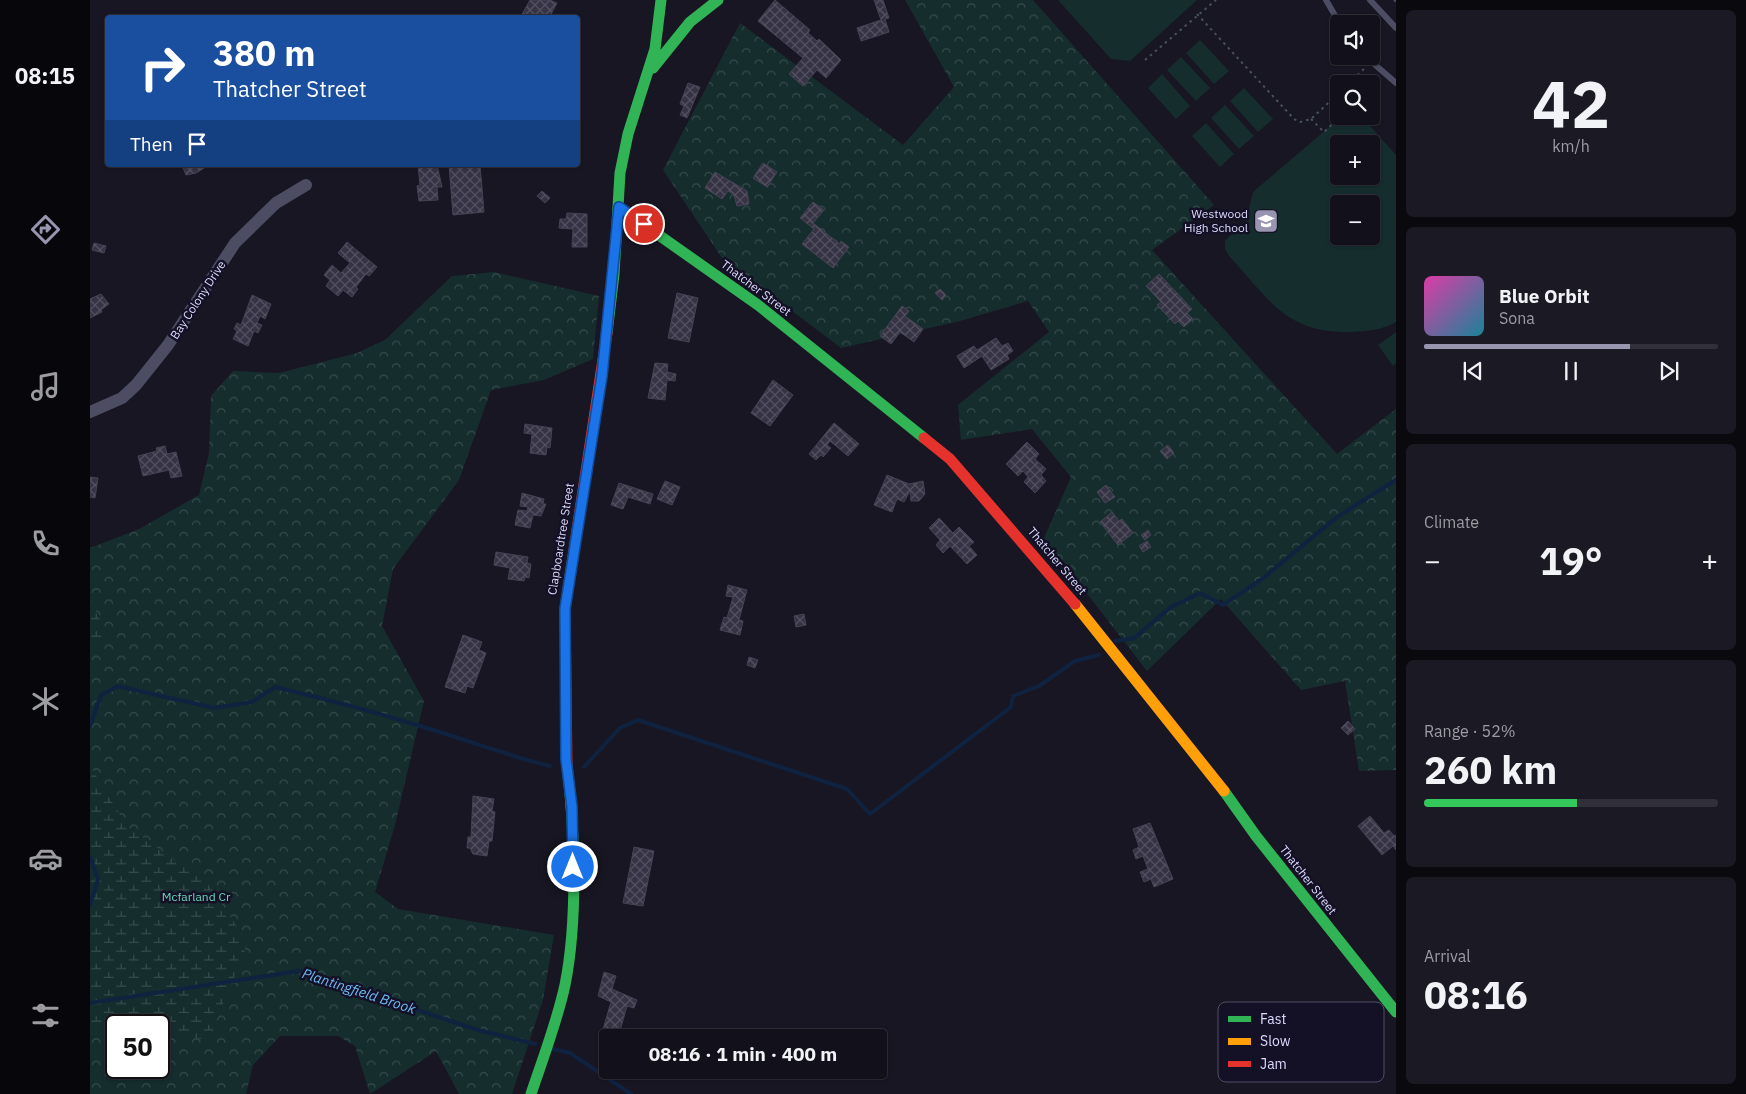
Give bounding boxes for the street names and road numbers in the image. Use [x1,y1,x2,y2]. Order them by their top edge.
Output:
street label: Thatcher Street [718,256,794,319]
street label: Bay Colony Drive [167,257,229,342]
street label: Clapboardtree Street [544,482,577,596]
street label: Thatcher Street [1025,524,1090,598]
street label: Thatcher Street [1277,842,1340,917]

